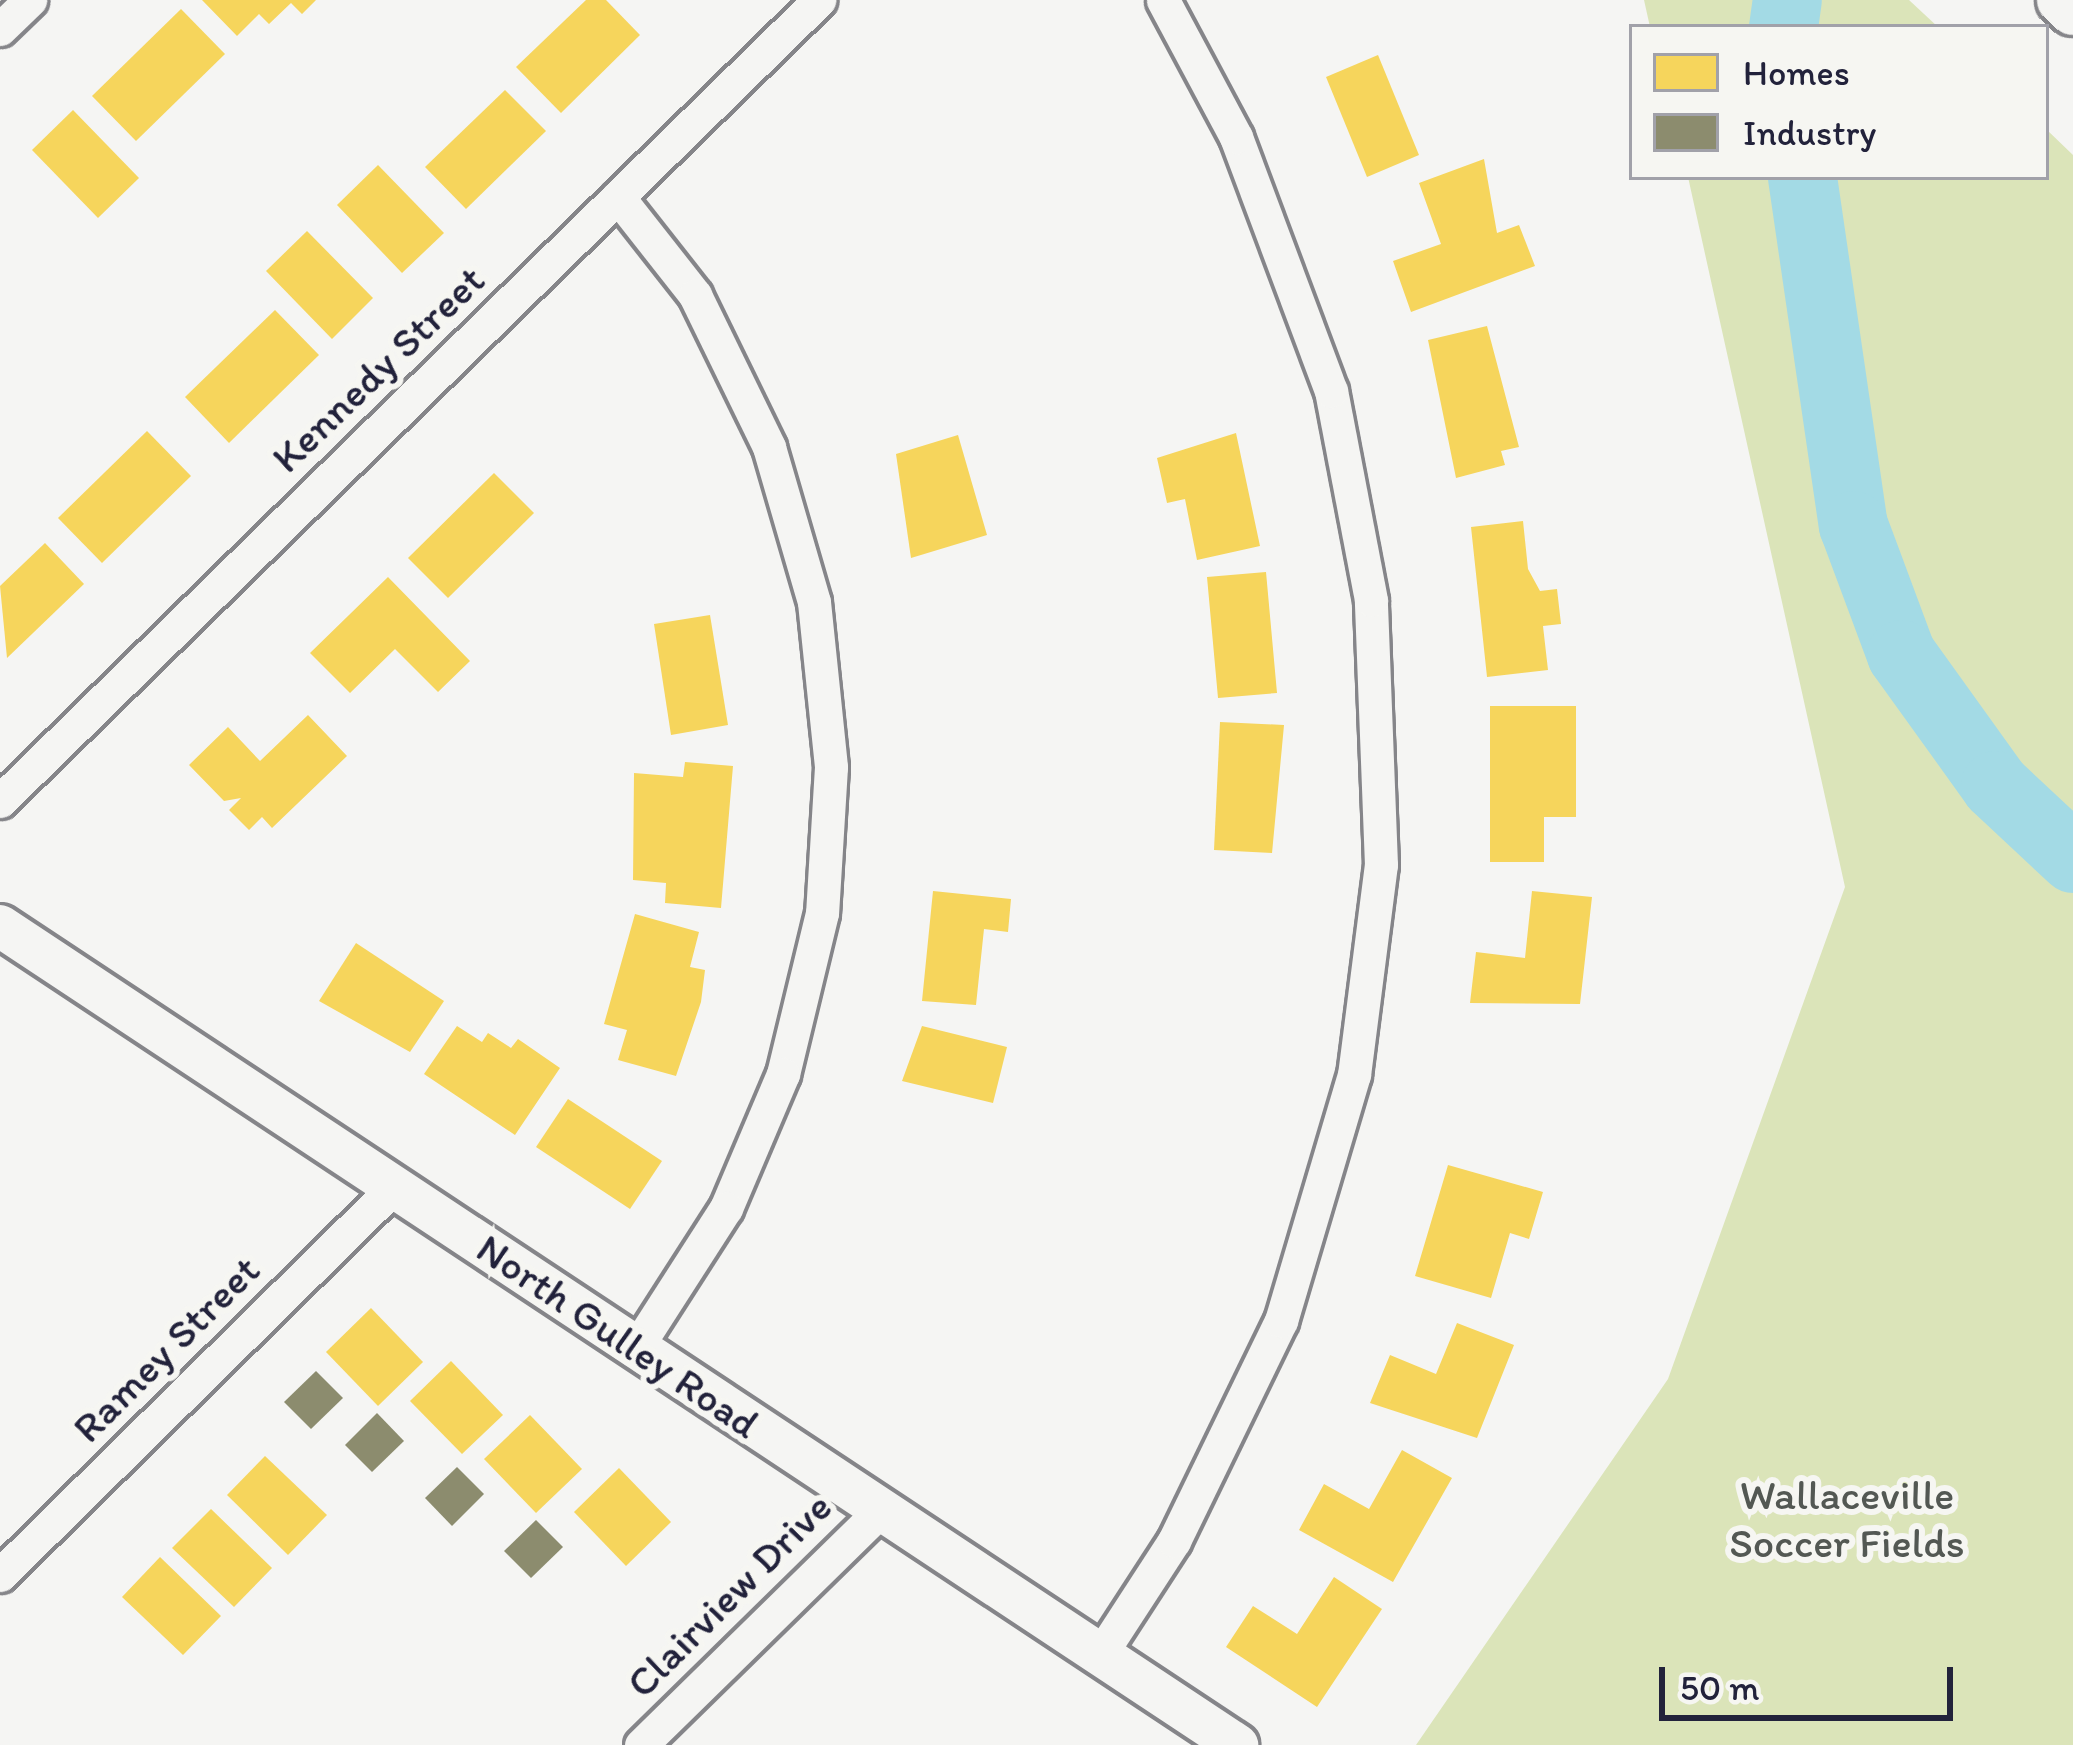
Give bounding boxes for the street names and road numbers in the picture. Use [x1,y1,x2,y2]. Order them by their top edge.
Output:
street label: Kennedy Street [261,255,495,483]
street label: North Gulley Road [467,1223,769,1449]
street label: Ramey Street [62,1245,270,1453]
street label: Clairview Drive [616,1482,842,1708]

